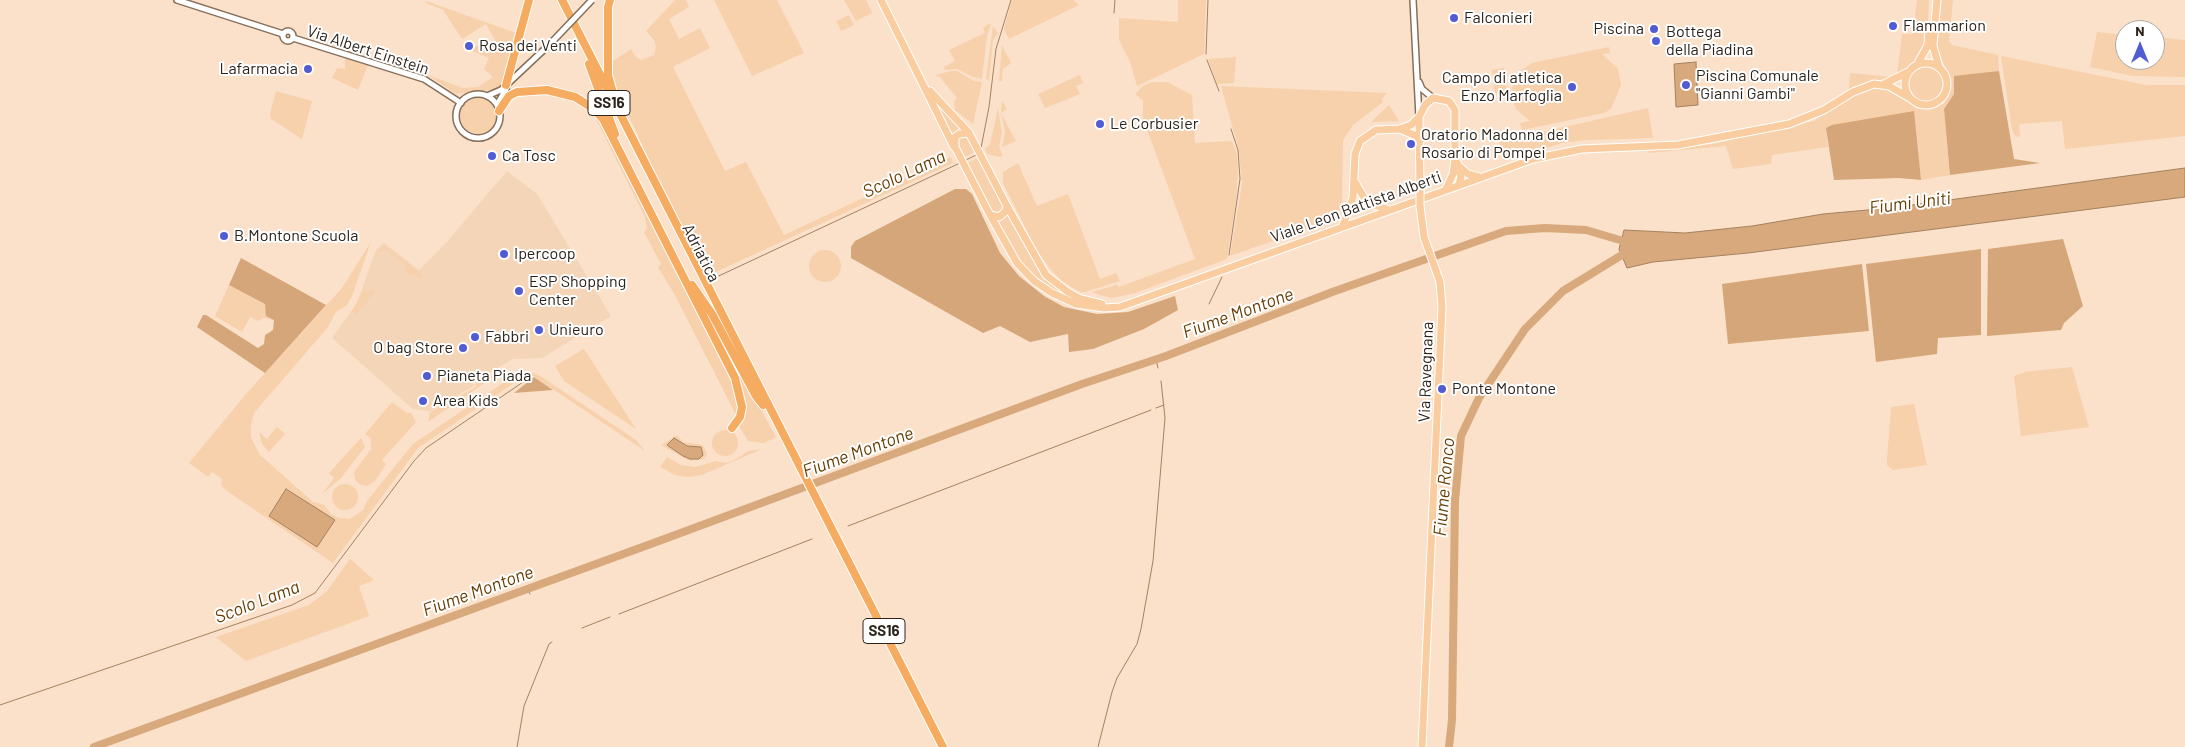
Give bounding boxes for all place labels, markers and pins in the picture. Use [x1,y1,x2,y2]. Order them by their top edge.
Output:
place label: Falconieri [1464,8,1533,28]
marker: Falconieri [1448,12,1460,24]
place label: Flammarion [1903,16,1986,36]
place label: Piscina [1594,19,1644,39]
marker: Flammarion [1887,20,1899,32]
place label: Bottega della Piadina [1666,22,1753,60]
marker: Piscina [1648,23,1660,35]
marker: Bottega della Piadina [1650,35,1662,47]
place label: Rosa dei Venti [479,36,577,56]
marker: Rosa dei Venti [463,40,475,52]
place label: Lafarmacia [219,59,298,79]
marker: Lafarmacia [302,63,314,75]
place label: Piscina Comunale "Gianni Gambi" [1696,66,1819,104]
place label: Campo di atletica Enzo Marfoglia [1442,68,1562,106]
marker: Piscina Comunale "Gianni Gambi" [1680,79,1692,91]
marker: Campo di atletica Enzo Marfoglia [1566,81,1578,93]
place label: Le Corbusier [1110,114,1198,134]
marker: Le Corbusier [1094,118,1106,130]
place label: Oratorio Madonna del Rosario di Pompei [1421,125,1568,163]
marker: Oratorio Madonna del Rosario di Pompei [1405,138,1417,150]
place label: Ca Tosc [502,146,556,166]
marker: Ca Tosc [486,150,498,162]
place label: B.Montone Scuola [234,226,358,246]
marker: B.Montone Scuola [218,230,230,242]
place label: Ipercoop [514,244,576,264]
marker: Ipercoop [498,248,510,260]
place label: ESP Shopping Center [529,272,626,310]
marker: ESP Shopping Center [513,285,525,297]
place label: Unieuro [549,320,604,340]
marker: Unieuro [533,324,545,336]
place label: Fabbri [485,327,529,347]
marker: Fabbri [469,331,481,343]
place label: O bag Store [373,338,453,358]
marker: O bag Store [457,342,469,354]
place label: Pianeta Piada [437,366,531,386]
marker: Pianeta Piada [421,370,433,382]
place label: Ponte Montone [1452,379,1556,399]
marker: Ponte Montone [1436,383,1448,395]
place label: Area Kids [433,391,499,411]
marker: Area Kids [417,395,429,407]

